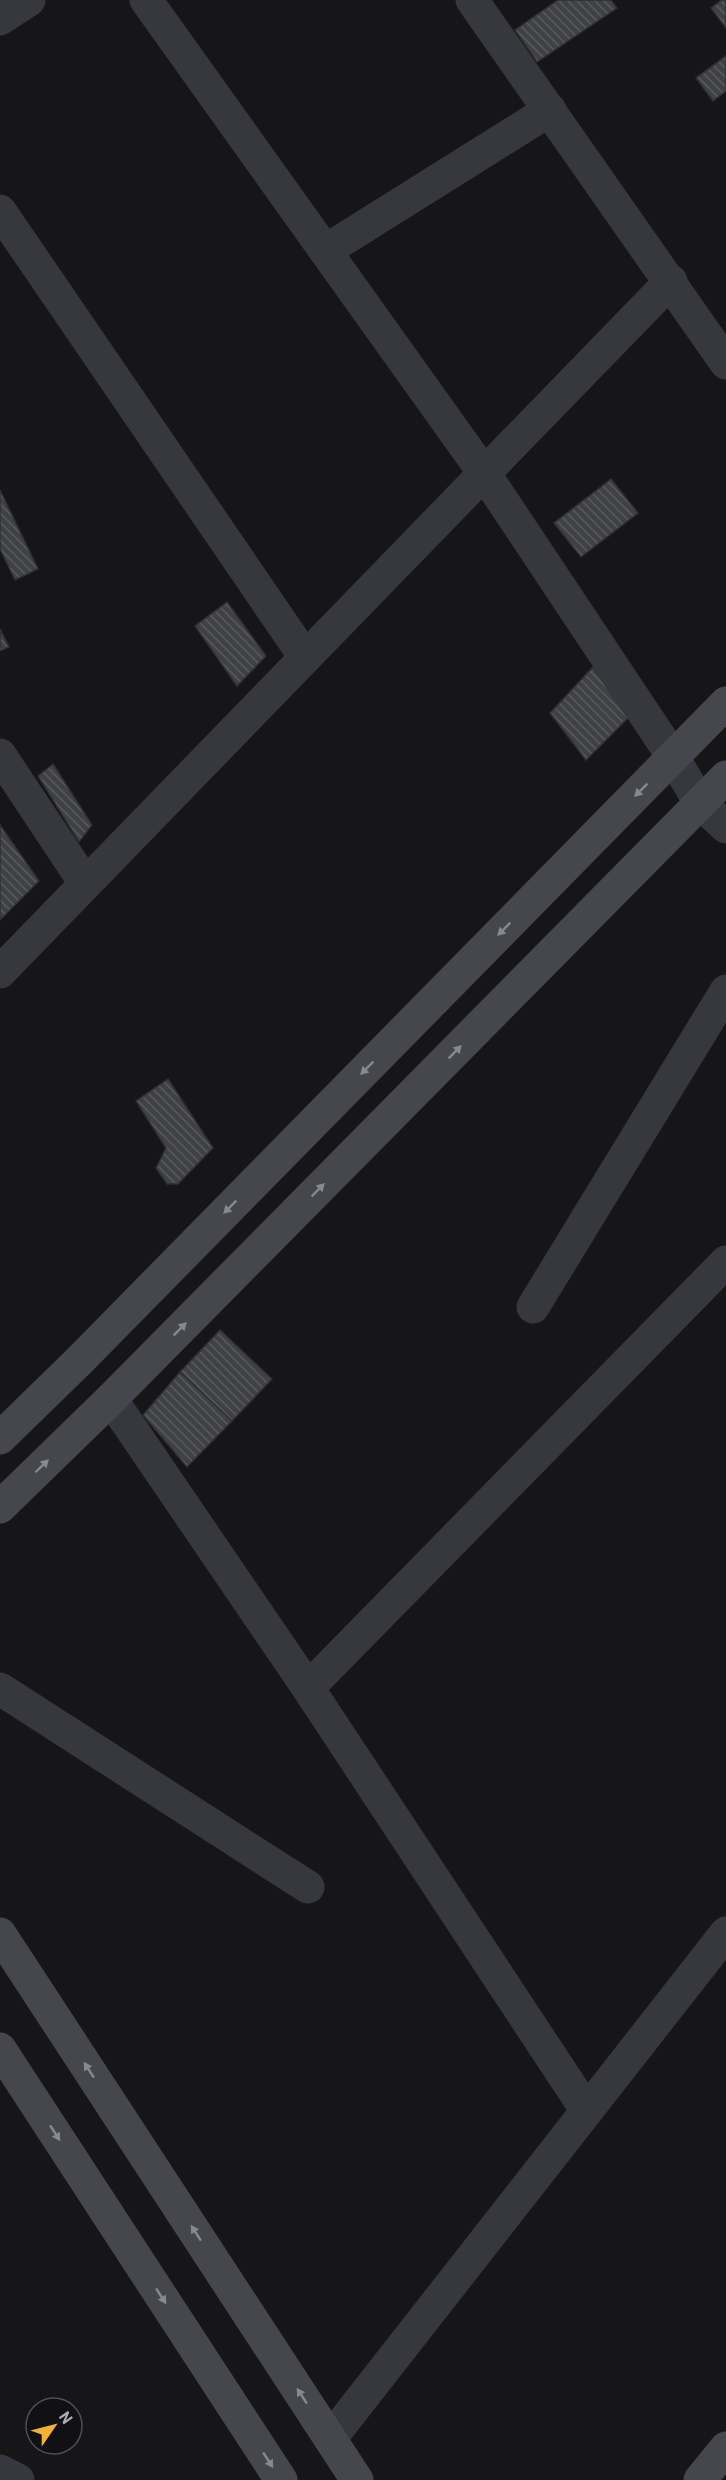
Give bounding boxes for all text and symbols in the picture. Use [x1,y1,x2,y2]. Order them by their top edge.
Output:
one-way arrow [634,783,648,798]
one-way arrow [498,922,512,936]
one-way arrow [447,1045,461,1059]
one-way arrow [360,1061,375,1075]
one-way arrow [310,1184,324,1198]
one-way arrow [224,1199,238,1213]
one-way arrow [173,1322,187,1336]
one-way arrow [34,1460,48,1474]
one-way arrow [83,2062,95,2078]
one-way arrow [49,2125,60,2141]
one-way arrow [190,2225,201,2241]
one-way arrow [156,2288,167,2304]
one-way arrow [297,2388,308,2404]
north arrow [24,2396,84,2456]
text: N [56,2407,78,2427]
one-way arrow [262,2451,274,2467]

